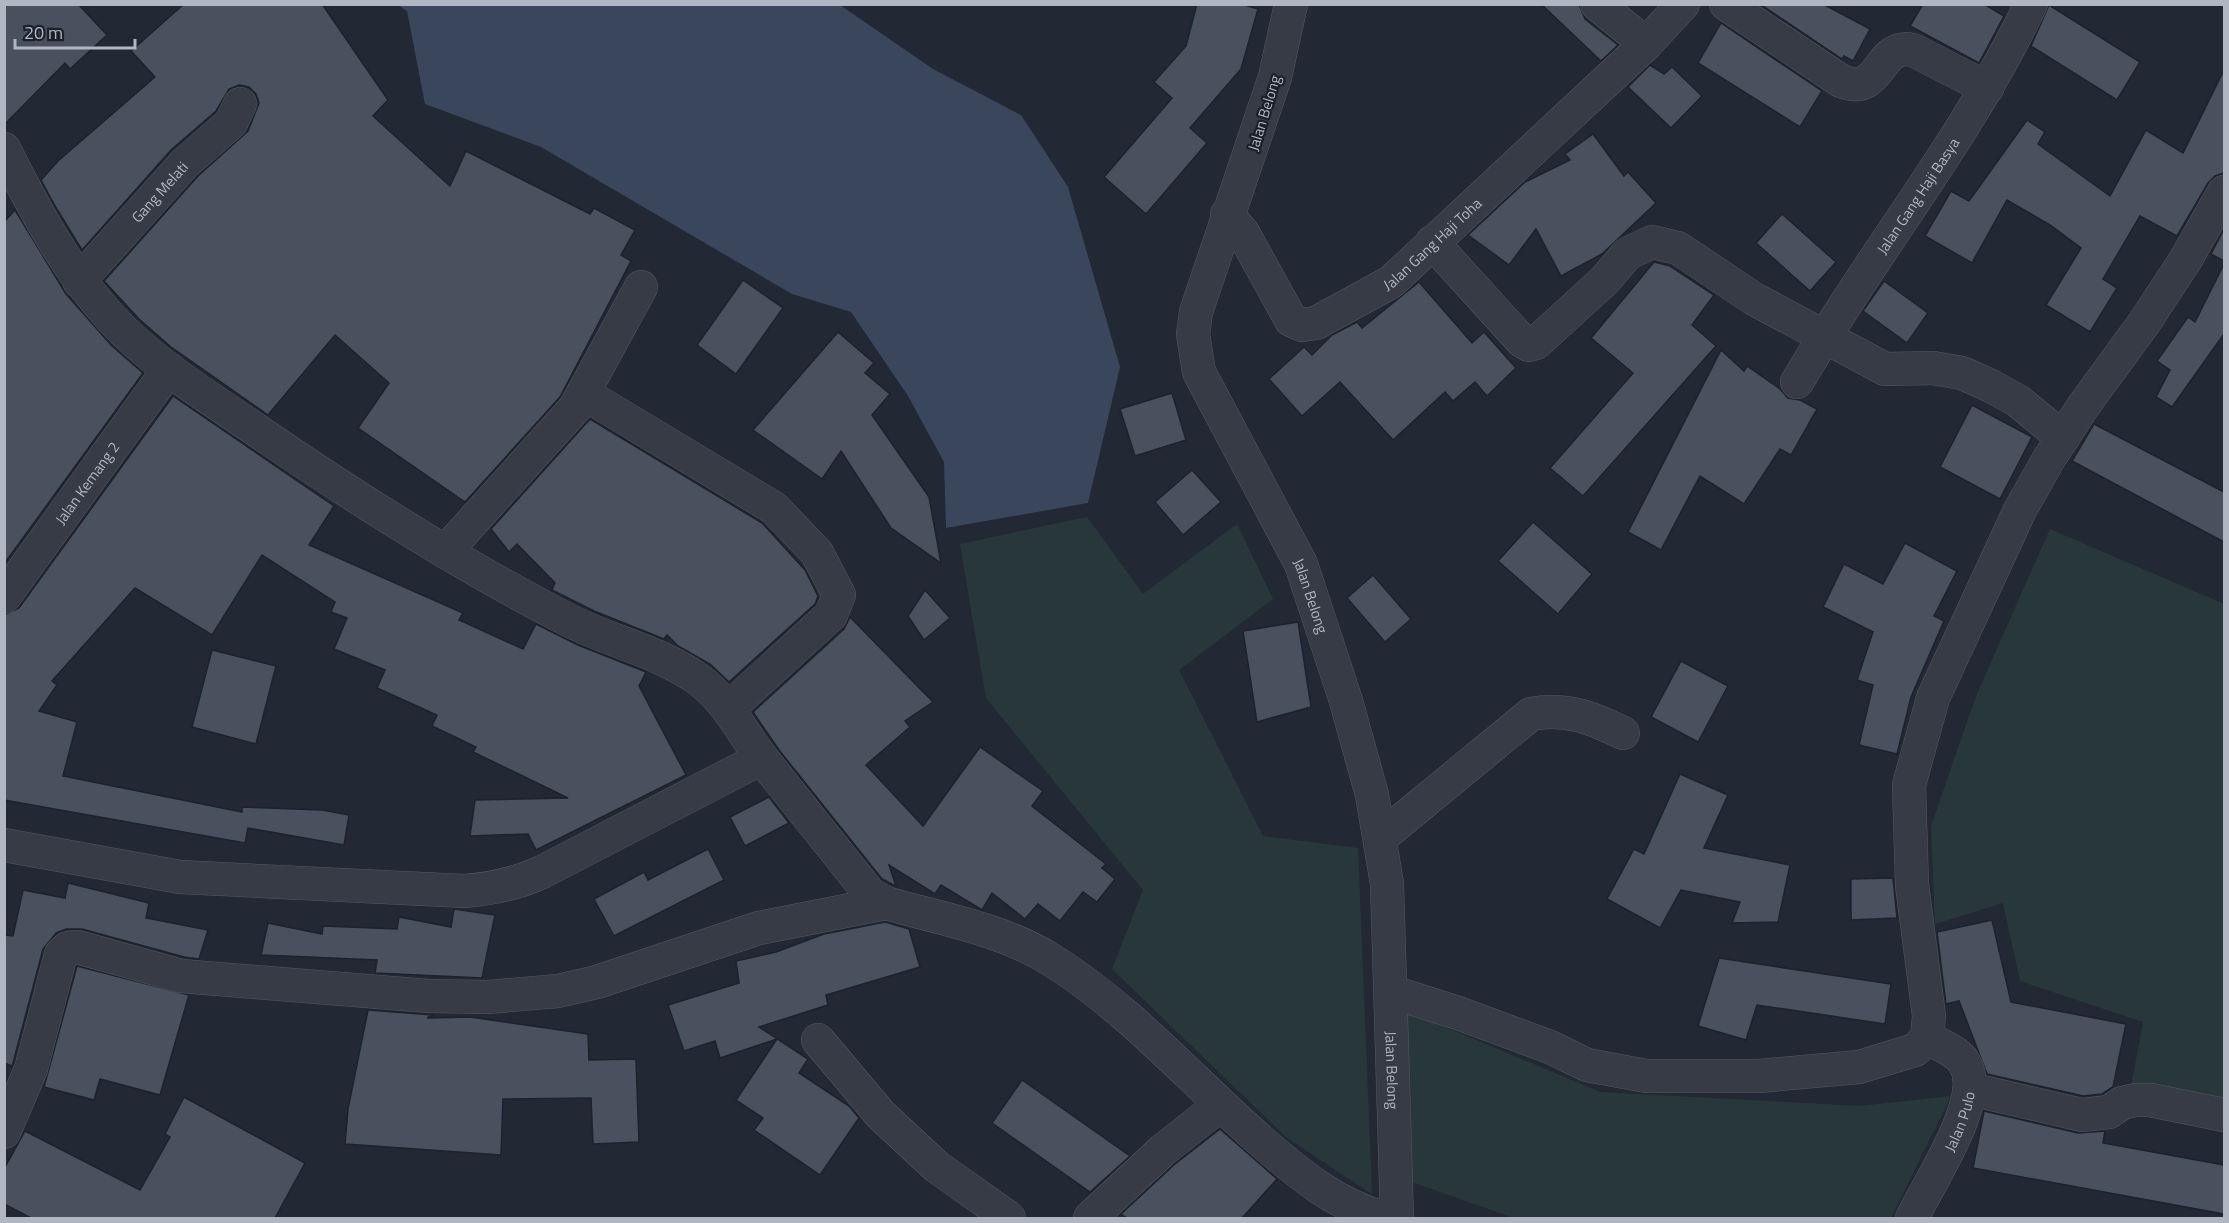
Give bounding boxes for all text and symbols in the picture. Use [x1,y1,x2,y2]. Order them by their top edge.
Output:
scale bar [15,12,135,50]
text: 20 m [24,19,63,46]
street label: Jalan Belong [1242,72,1287,154]
street label: Jalan Gang Haji Basya [1870,132,1965,259]
street label: Gang Melati [125,156,193,228]
street label: Jalan Gang Haji Toha [1379,191,1487,296]
street label: Jalan Kemang 2 [49,436,125,529]
street label: Jalan Belong [1288,553,1335,637]
street label: Jalan Belong [1380,1031,1405,1110]
street label: Jalan Pulo [1938,1089,1980,1155]

